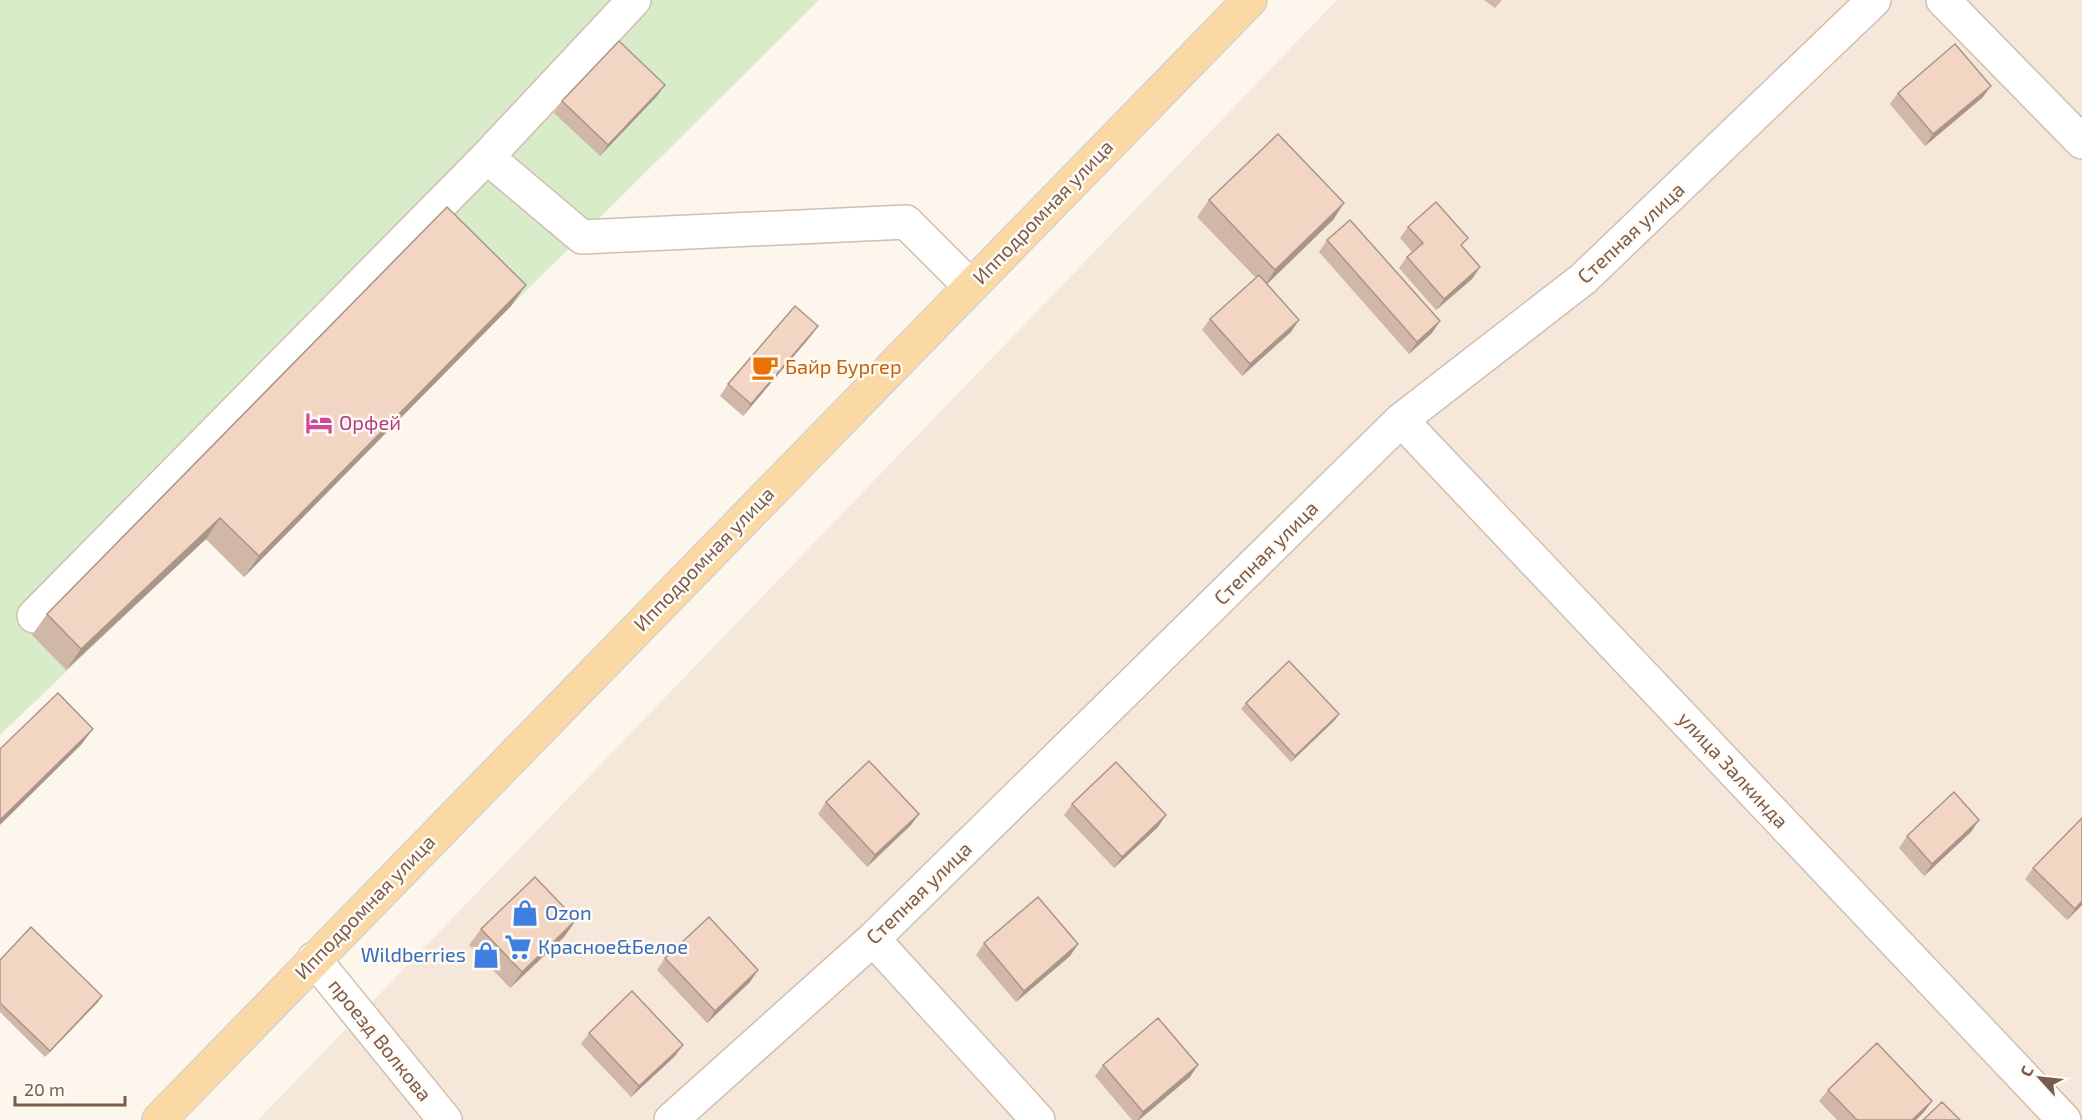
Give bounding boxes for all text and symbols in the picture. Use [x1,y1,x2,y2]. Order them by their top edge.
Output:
street label: Ипподромная улица [967,134,1118,289]
street label: Степная улица [1572,177,1689,289]
cafe icon: Байр Бургер [750,352,780,382]
place label: Байр Бургер [785,354,902,379]
hotel icon: Орфей [304,408,334,438]
place label: Орфей [339,410,401,434]
street label: Ипподромная улица [628,481,779,636]
street label: Степная улица [1208,495,1323,610]
street label: улица Залкинда [1673,706,1794,833]
street label: Ипподромная улица [289,829,440,984]
street label: Степная улица [861,836,977,949]
shop icon: Ozon [510,898,540,928]
place label: Ozon [545,900,592,924]
supermarket icon: Красное&Белое [503,932,533,962]
place label: Красное&Белое [538,934,688,958]
shop icon: Wildberries [471,940,501,970]
place label: Wildberries [361,942,466,966]
street label: проезд Волкова [324,973,437,1105]
north arrow [2010,1048,2070,1108]
text: С [2016,1062,2037,1079]
scale bar [15,1069,124,1107]
text: 20 m [24,1078,65,1100]

